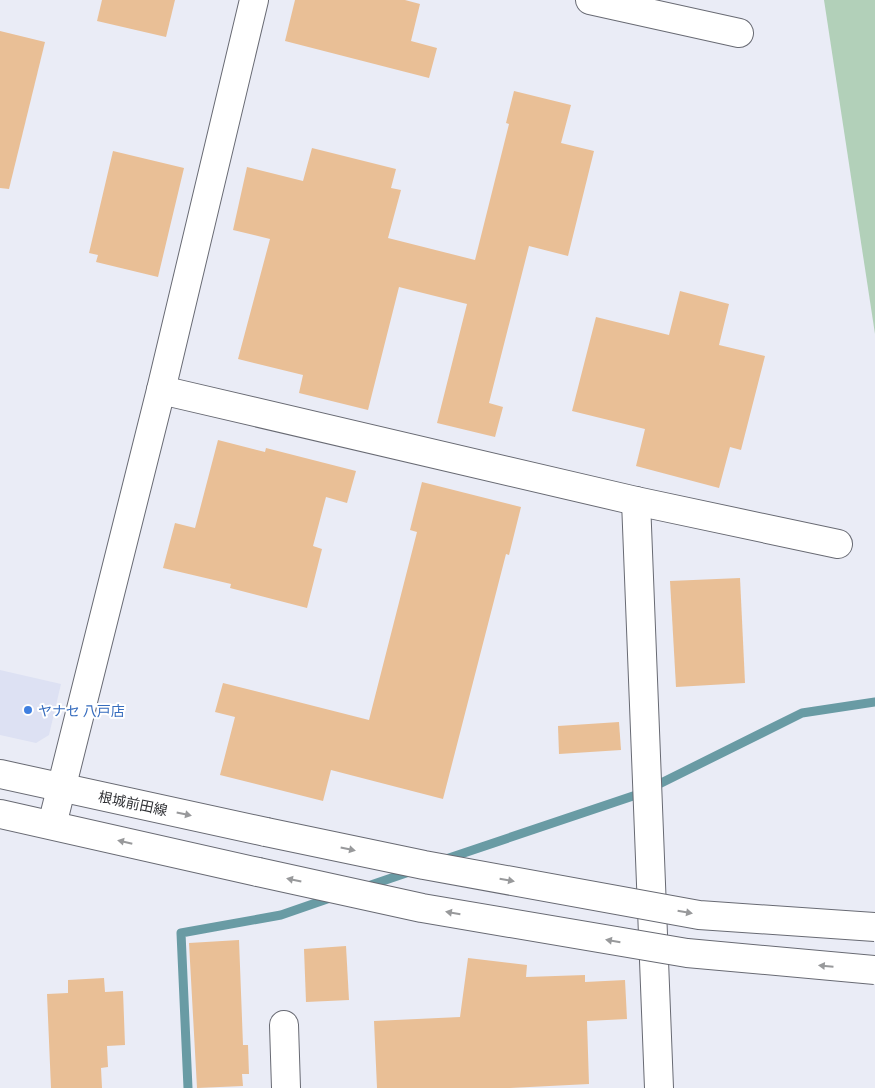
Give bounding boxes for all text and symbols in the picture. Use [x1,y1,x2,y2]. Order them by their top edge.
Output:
place label: ヤナセ 八戸店 [38,702,125,719]
marker: ヤナセ 八戸店 [22,704,34,716]
street label: 根城前田線 [97,787,169,819]
one-way arrow [177,811,193,819]
one-way arrow [118,838,133,846]
one-way arrow [340,845,355,853]
one-way arrow [286,876,301,884]
one-way arrow [500,877,516,885]
one-way arrow [445,909,461,917]
one-way arrow [677,909,693,917]
one-way arrow [605,936,621,944]
one-way arrow [818,962,834,970]

